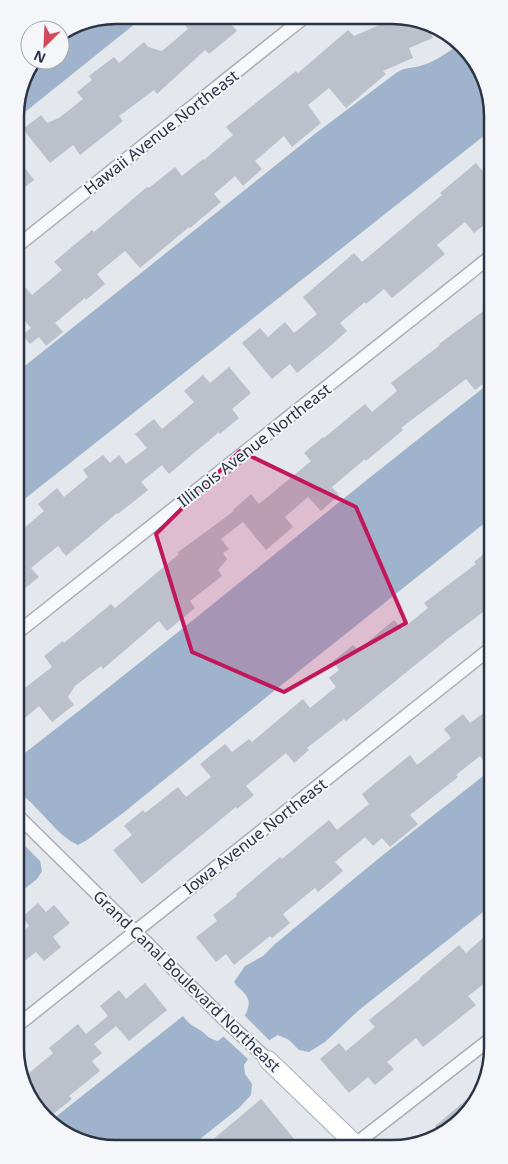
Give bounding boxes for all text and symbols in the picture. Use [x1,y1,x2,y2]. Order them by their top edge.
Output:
north arrow [20,20,70,70]
text: N [30,46,49,68]
street label: Hawaii Avenue Northeast [79,64,243,199]
street label: Illinois Avenue Northeast [173,378,336,512]
street label: Iowa Avenue Northeast [179,773,331,899]
street label: Grand Canal Boulevard Northeast [88,885,286,1077]

